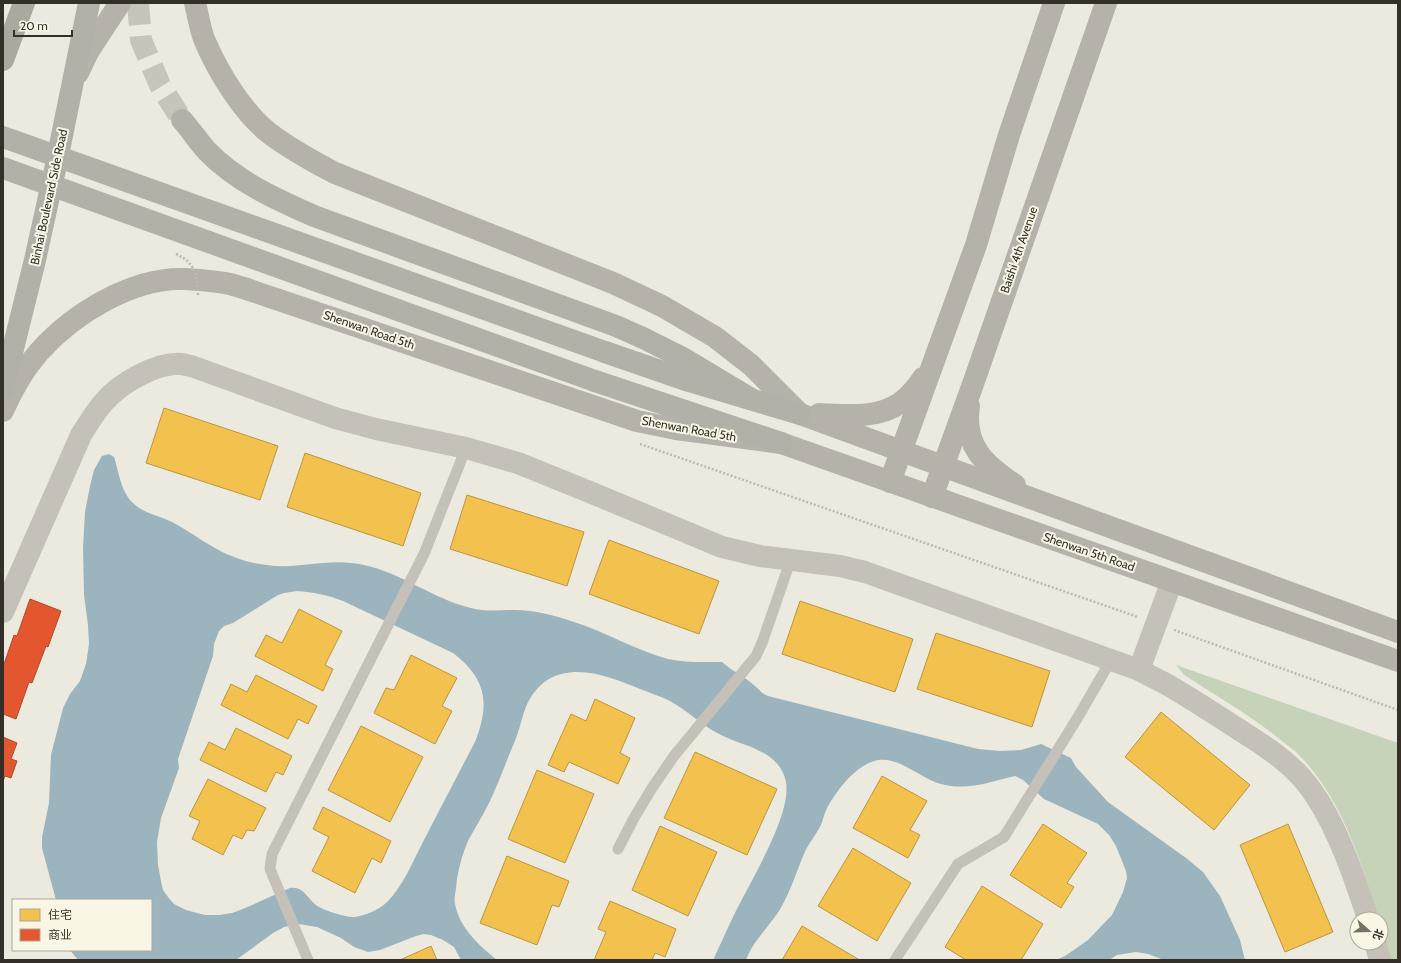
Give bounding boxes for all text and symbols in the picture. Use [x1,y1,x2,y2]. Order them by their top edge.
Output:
scale bar [14,12,72,38]
text: 20 m [20,18,48,33]
street label: Binhai Boulevard Side Road [27,128,70,266]
street label: Baishi 4th Avenue [997,205,1040,295]
street label: Shenwan Road 5th [321,307,417,352]
street label: Shenwan Road 5th [641,413,738,444]
street label: Shenwan 5th Road [1041,529,1137,574]
legend [12,899,152,951]
text: 住宅 [48,907,72,922]
north arrow [1349,911,1389,951]
text: 商业 [48,927,72,942]
text: 北 [1370,927,1387,942]

